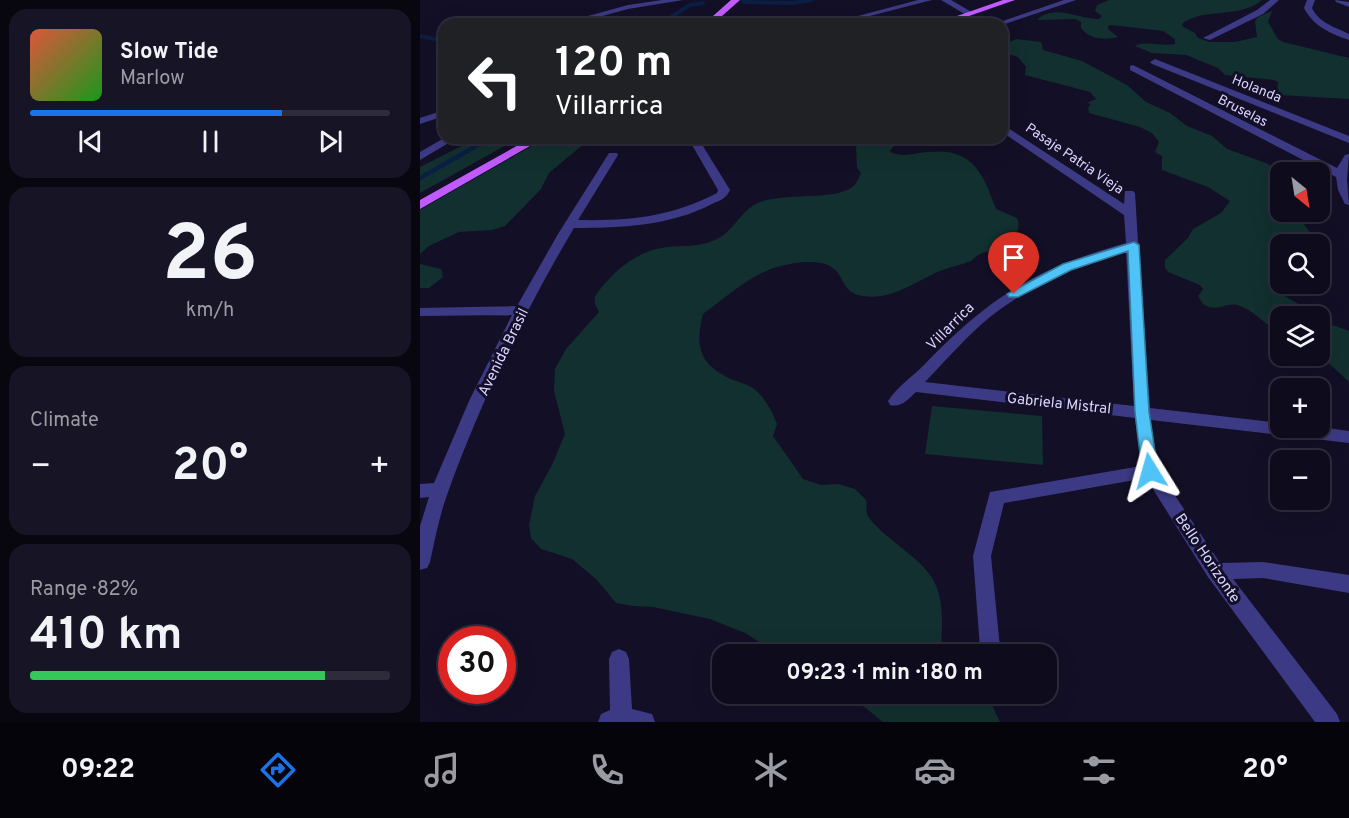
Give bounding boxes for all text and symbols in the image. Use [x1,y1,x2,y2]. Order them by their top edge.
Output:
text: 120 m [555,38,672,91]
text: Slow Tide [120,39,219,66]
icon: left [456,42,534,120]
text: Marlow [120,66,184,92]
street label: Holanda [1229,72,1284,107]
text: Villarrica [555,90,663,124]
street label: Bruselas [1214,92,1270,131]
street label: Pasaje Patria Vieja [1022,120,1127,198]
icon: previous [74,125,107,158]
icon: pause [194,125,227,158]
icon: next [314,125,347,158]
north arrow [1270,162,1330,222]
map controls [1270,162,1330,510]
text: 26 [162,209,258,308]
pin [988,232,1039,294]
button: search [1270,234,1330,294]
icon: arrive [997,241,1030,274]
text: km/h [186,298,234,324]
street label: Villarrica [923,299,979,355]
street label: Avenida Brasil [475,306,534,400]
button: layers [1270,306,1330,366]
button: + [1270,378,1330,438]
street label: Gabriela Mistral [1006,390,1112,419]
text: Climate [30,408,99,434]
text: 20° [172,439,248,496]
position arrow [1118,439,1182,503]
text: − [30,447,51,489]
text: + [369,447,390,489]
button: − [1270,450,1330,510]
street label: Bello Horizonte [1170,511,1244,607]
text: Range · 82% [30,577,138,603]
text: 410 km [30,608,182,665]
speed limit sign: 30 [438,626,516,704]
text: 09:23 · 1 min · 180 m [786,660,983,687]
icon: directions [257,749,299,791]
icon: music [421,749,463,791]
icon: phone [586,749,628,791]
icon: climate [750,749,792,791]
icon: car [914,749,956,791]
icon: filters [1078,749,1120,791]
text: 09:22 [61,753,135,787]
text: 20° [1242,753,1288,787]

